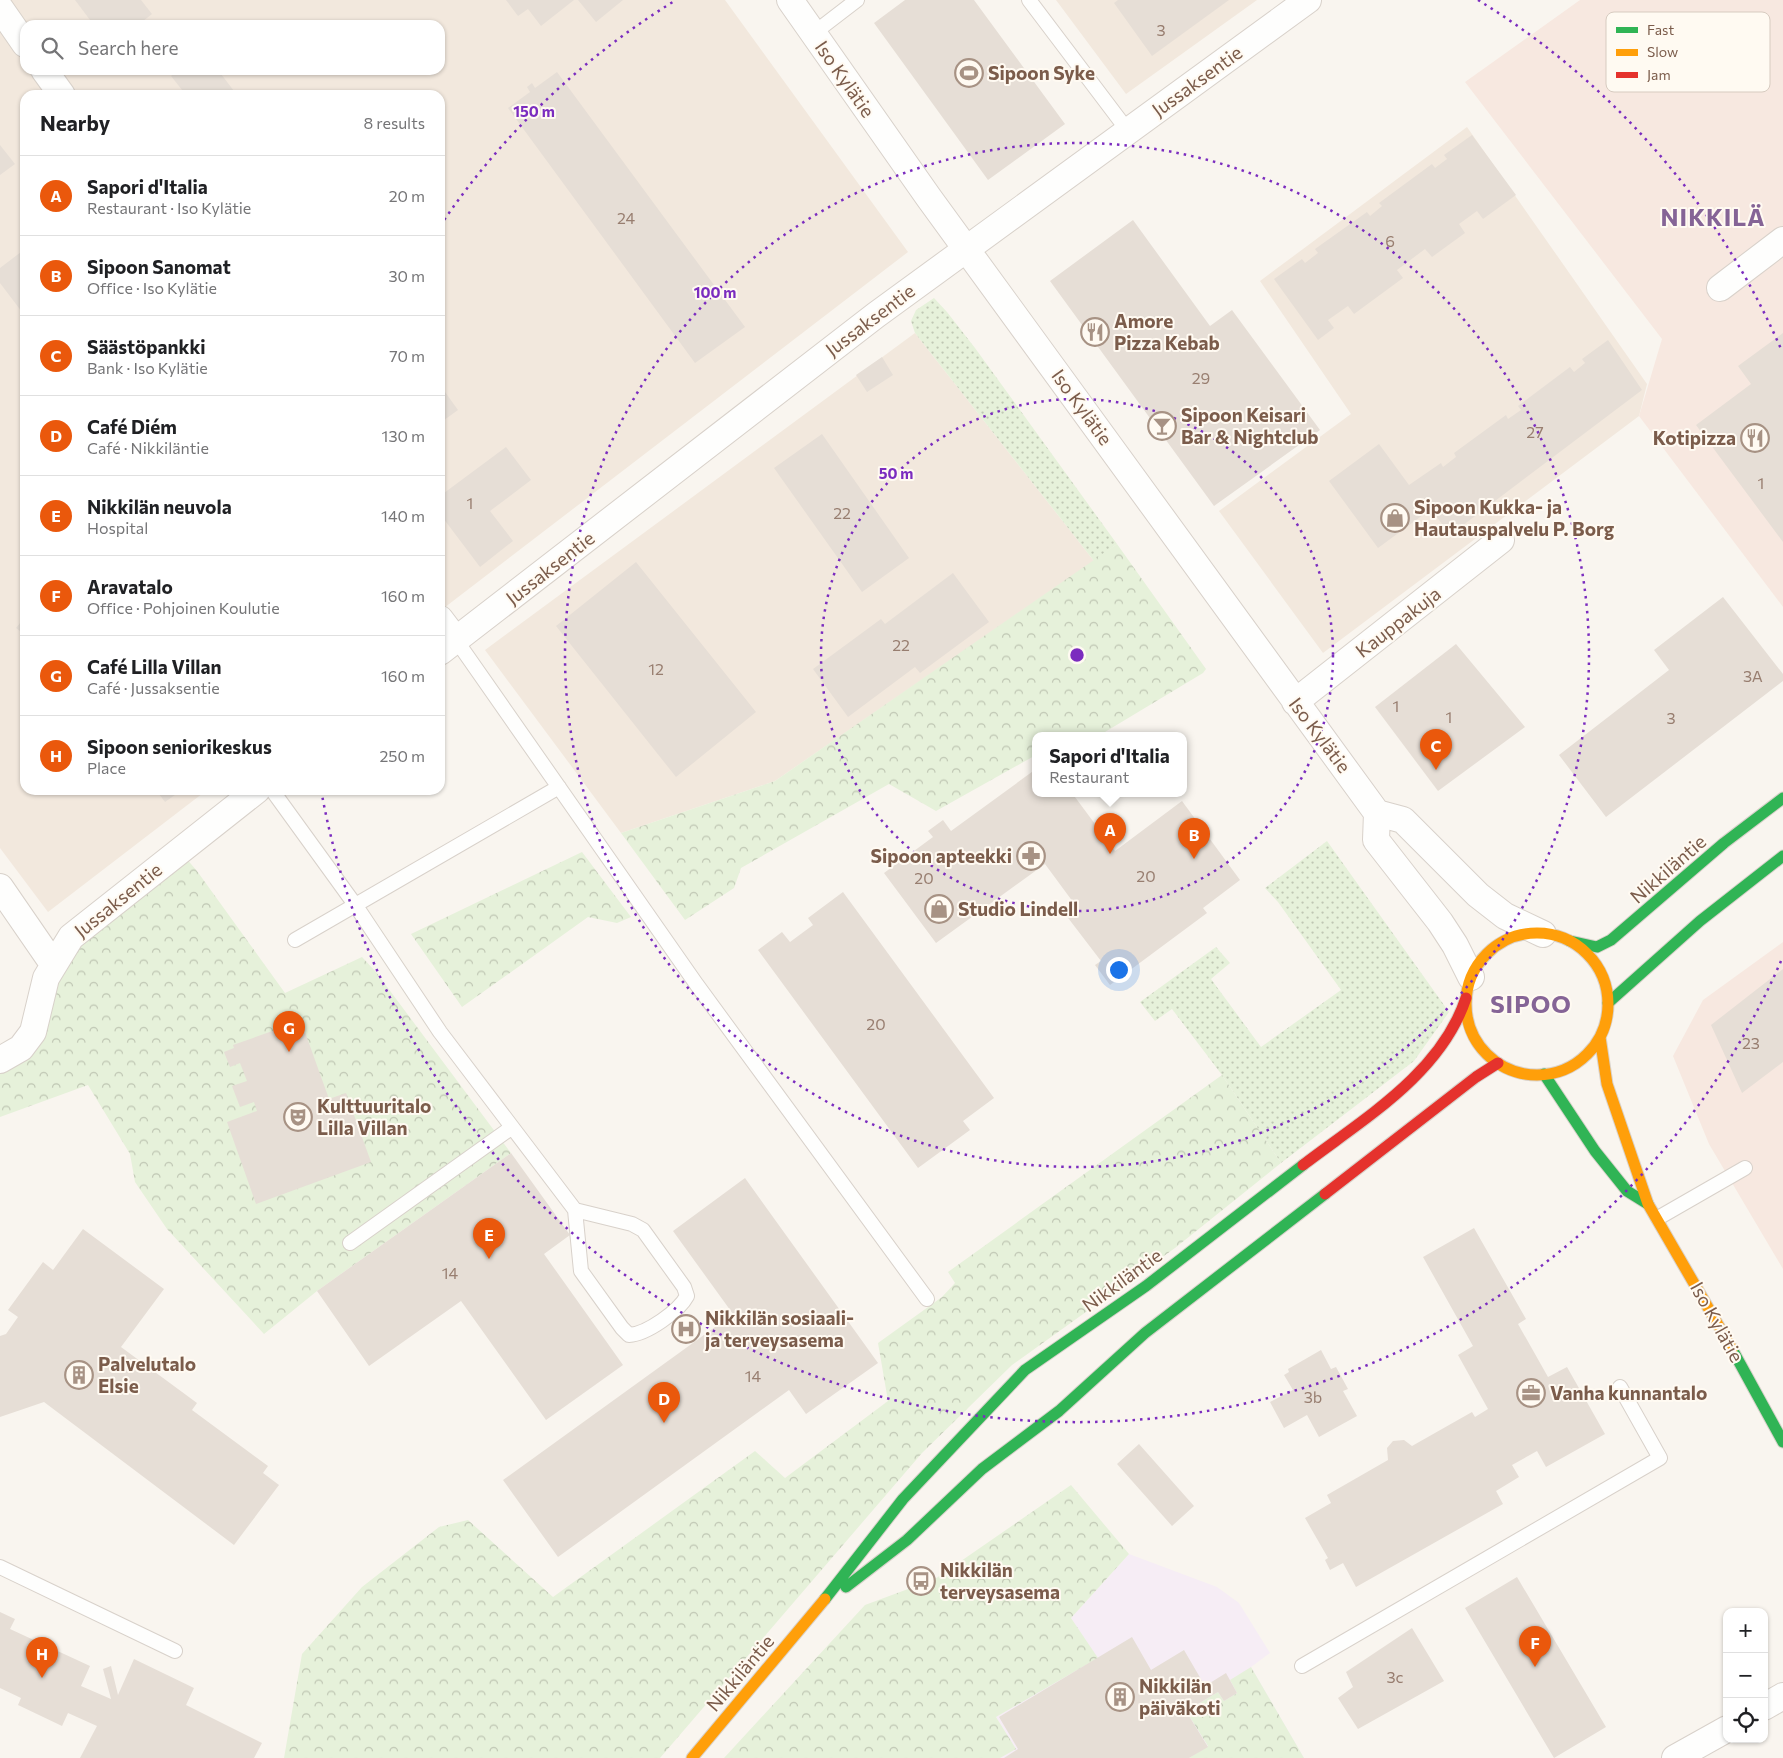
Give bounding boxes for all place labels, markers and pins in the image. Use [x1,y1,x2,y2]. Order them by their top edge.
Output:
sports icon: Sipoon Syke [954,58,984,88]
place label: Sipoon Syke [988,61,1095,84]
place label: Amore Pizza Kebab [1114,309,1220,354]
restaurant icon: Amore Pizza Kebab [1080,317,1110,347]
place label: Sipoon Keisari Bar & Nightclub [1181,403,1319,448]
bar icon: Sipoon Keisari Bar & Nightclub [1147,411,1177,441]
restaurant icon: Kotipizza [1740,423,1770,453]
place label: Kotipizza [1653,426,1736,449]
place label: Sipoon Kukka- ja Hautauspalvelu P. Borg [1414,495,1615,540]
shop icon: Sipoon Kukka- ja Hautauspalvelu P. Borg [1380,503,1410,533]
centre of rings [1068,646,1086,664]
pin: C [1420,729,1452,770]
pin: A [1094,813,1126,854]
pin: B [1178,818,1210,859]
pharmacy icon: Sipoon apteekki [1016,841,1046,871]
place label: Sipoon apteekki [870,844,1012,867]
shop icon: Studio Lindell [924,894,954,924]
place label: Studio Lindell [958,897,1078,920]
pin: G [273,1011,305,1052]
place label: Kulttuuritalo Lilla Villan [317,1094,431,1139]
theatre icon: Kulttuuritalo Lilla Villan [283,1102,313,1132]
pin: E [473,1218,505,1259]
place label: Nikkilän sosiaali- ja terveysasema [704,1306,854,1351]
hospital icon: Nikkilän sosiaali- ja terveysasema [671,1314,701,1344]
place label: Palvelutalo Elsie [98,1352,196,1397]
building icon: Palvelutalo Elsie [64,1360,94,1390]
office icon: Vanha kunnantalo [1516,1378,1546,1408]
place label: Vanha kunnantalo [1550,1381,1707,1404]
pin: D [648,1382,680,1423]
place label: Nikkilän terveysasema [940,1558,1060,1603]
bus stop icon: Nikkilän terveysasema [906,1566,936,1596]
pin: F [1519,1626,1551,1667]
pin: H [26,1637,58,1678]
place label: Nikkilän päiväkoti [1139,1674,1221,1719]
building icon: Nikkilän päiväkoti [1105,1682,1135,1712]

